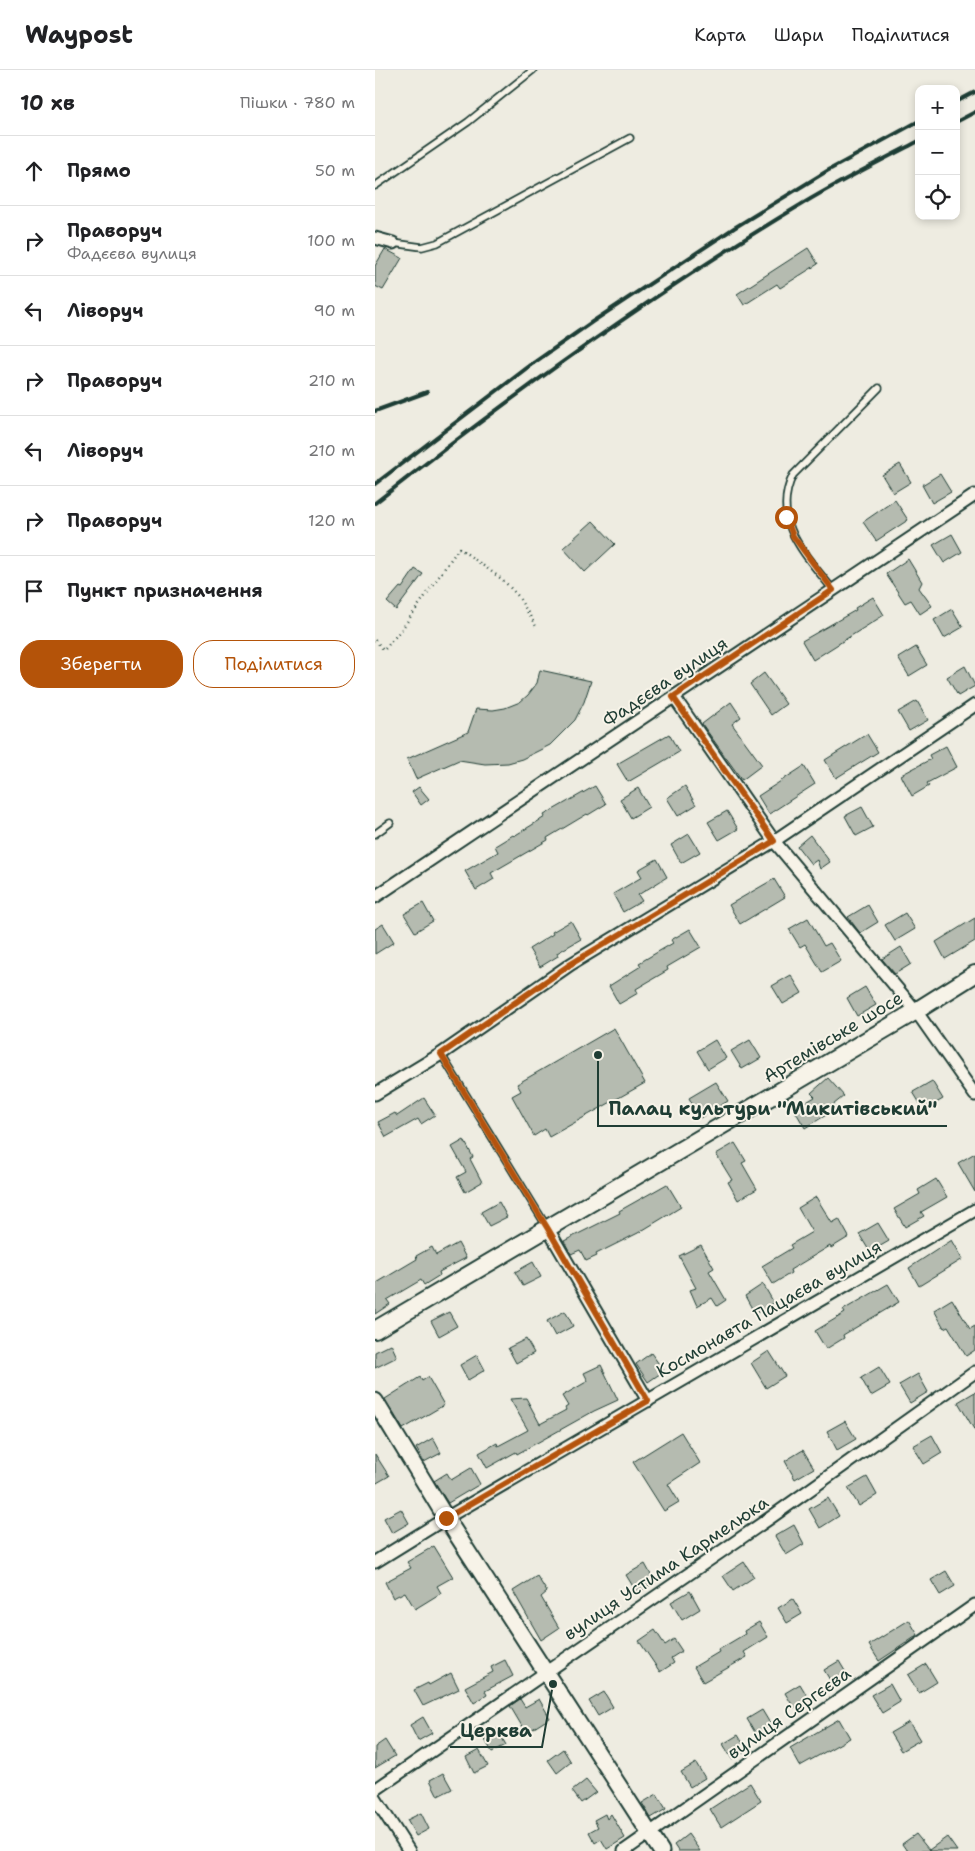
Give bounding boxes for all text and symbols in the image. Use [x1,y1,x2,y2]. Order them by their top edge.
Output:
text: Waypost [25,19,133,51]
text: Карта [694,23,746,47]
text: Шари [774,23,824,47]
text: Поділитися [852,23,950,47]
map controls [915,85,960,220]
button: + [915,85,960,130]
text: 10 хв [20,89,75,117]
text: Пішки · 780 m [240,92,355,113]
button: − [915,130,960,175]
icon: ahead [20,157,48,185]
text: Прямо [67,158,131,183]
text: 50 m [315,160,355,181]
button: locate [915,175,960,220]
text: Праворуч [67,218,162,243]
icon: right [20,227,48,255]
text: 100 m [307,230,355,251]
text: Фадєєва вулиця [67,243,197,264]
icon: left [20,297,48,325]
text: Ліворуч [67,298,143,323]
text: 90 m [314,300,355,321]
icon: right [20,367,48,395]
text: Праворуч [67,368,162,393]
text: 210 m [308,370,355,391]
icon: left [20,437,48,465]
text: Ліворуч [67,438,143,463]
text: 210 m [308,440,355,461]
route start [775,506,798,529]
icon: right [20,507,48,535]
text: Праворуч [67,508,162,533]
text: 120 m [308,510,355,531]
icon: arrive [20,577,48,605]
text: Пункт призначення [67,578,263,603]
street label: Фадєєва вулиця [598,631,732,733]
button: Зберегти [20,640,183,688]
button: Поділитися [193,640,355,688]
street label: Артемівське шосе [759,986,907,1088]
callout: Палац культури "Микитівський" [598,1092,947,1126]
text: Палац культури "Микитівський" [608,1096,938,1121]
street label: Космонавта Пацаєва вулиця [652,1235,886,1383]
street label: вулиця Устима Кармелюка [559,1490,773,1646]
route end [435,1507,458,1530]
street label: вулиця Сергєєва [722,1661,856,1765]
callout: Церква [450,1713,542,1747]
text: Церква [460,1718,532,1743]

